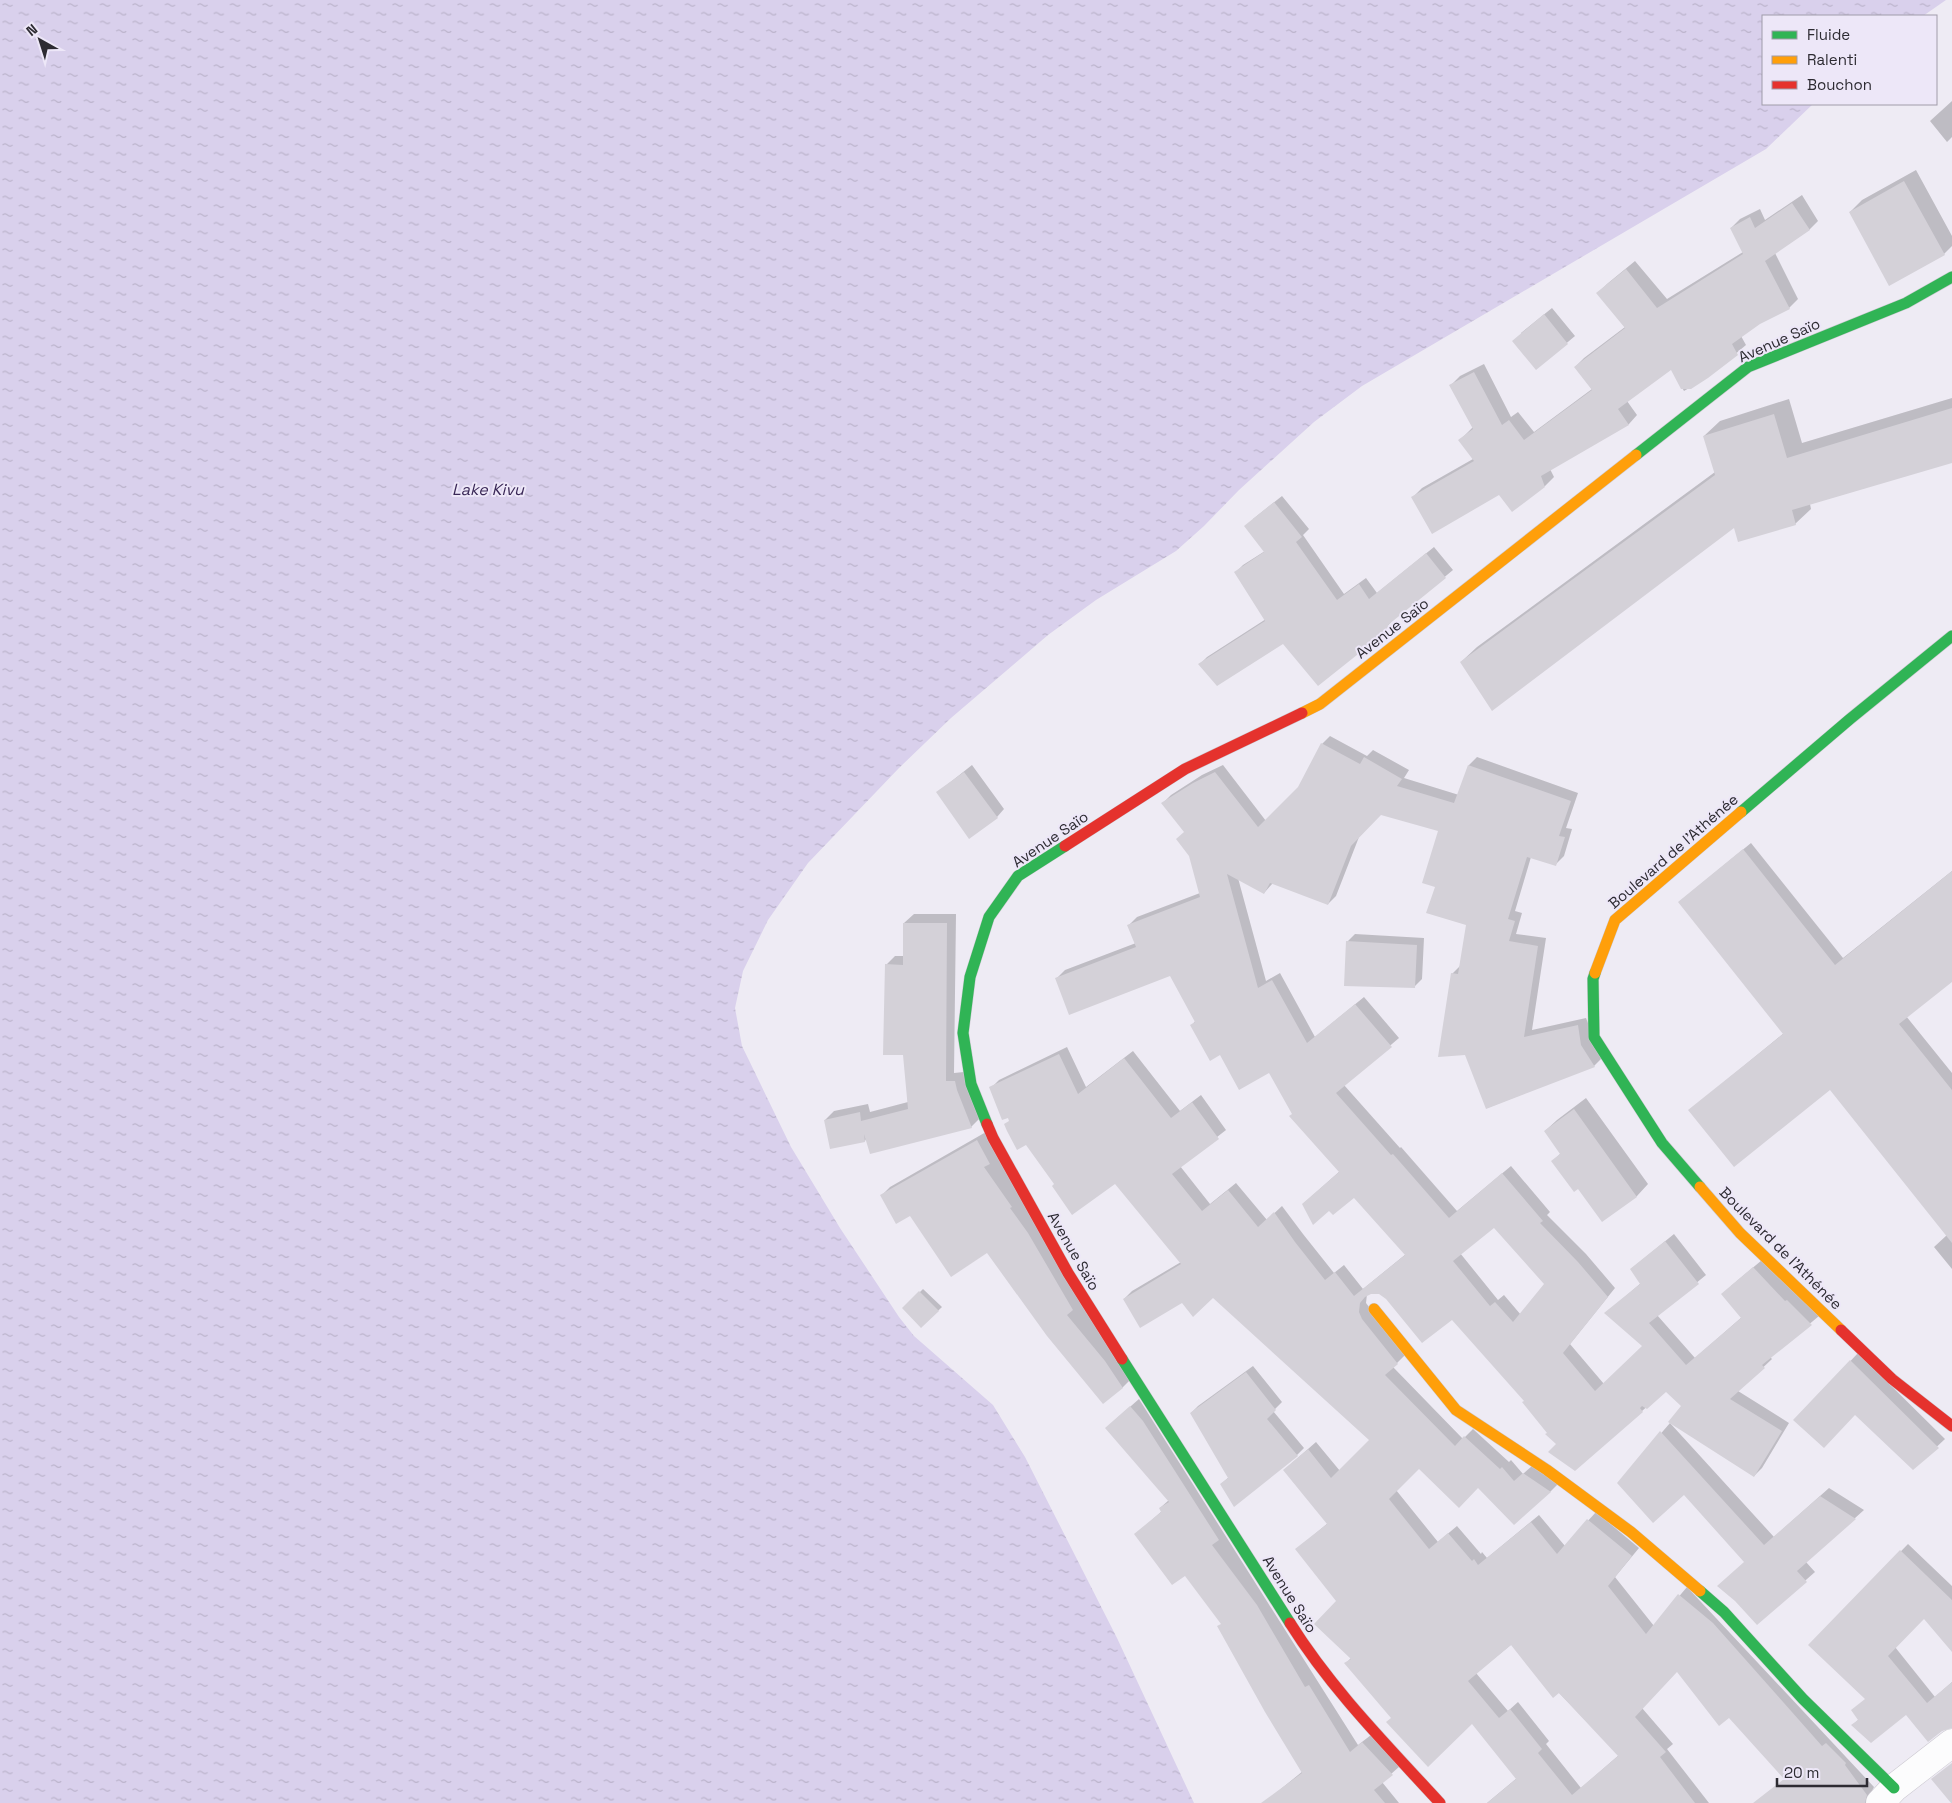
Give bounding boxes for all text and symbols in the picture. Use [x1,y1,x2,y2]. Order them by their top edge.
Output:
north arrow [15,15,65,65]
legend [1762,15,1937,105]
text: N [23,20,41,40]
text: Fluide [1807,25,1850,44]
text: Ralenti [1807,50,1857,69]
text: Bouchon [1807,75,1872,94]
street label: Avenue Saïo [1735,314,1823,366]
water label: Lake Kivu [452,479,525,500]
street label: Avenue Saïo [1352,594,1432,662]
street label: Boulevard de l'Athénée [1604,789,1742,912]
street label: Avenue Saïo [1008,807,1092,871]
street label: Boulevard de l'Athénée [1716,1183,1846,1313]
street label: Avenue Saïo [1044,1208,1104,1294]
street label: Avenue Saïo [1259,1552,1321,1636]
scale bar [1777,1756,1867,1788]
text: 20 m [1784,1763,1819,1782]

